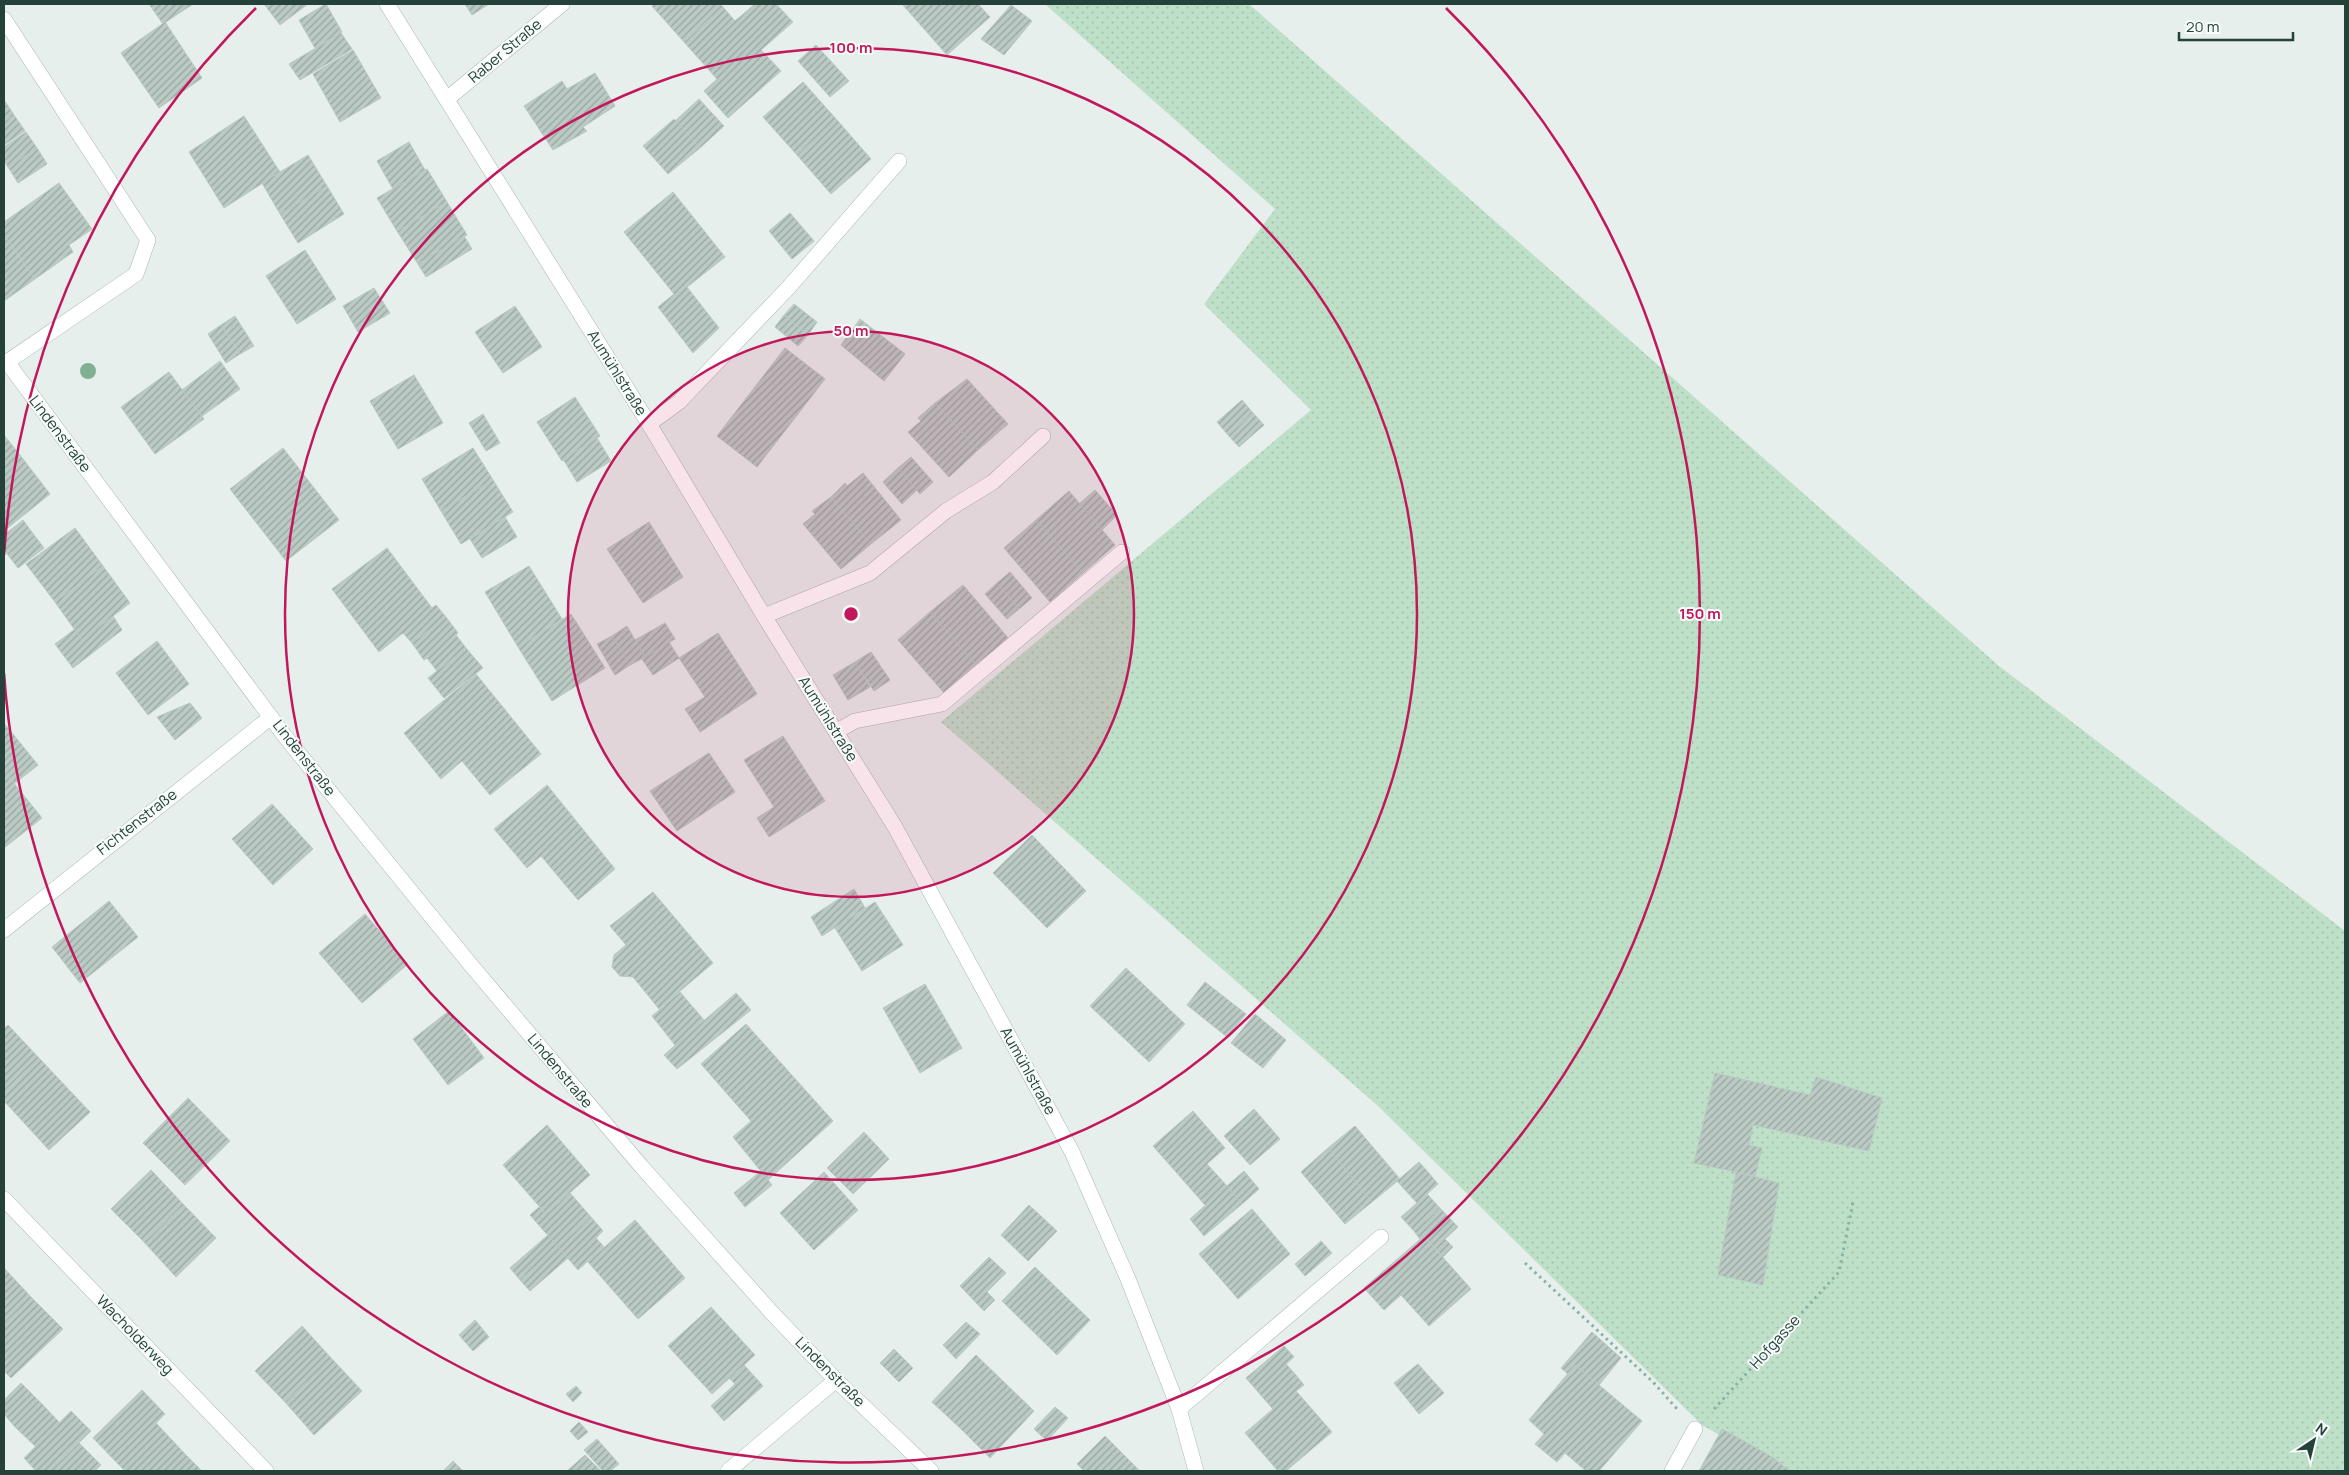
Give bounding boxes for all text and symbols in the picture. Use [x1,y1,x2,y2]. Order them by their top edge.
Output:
scale bar [2179,10,2293,42]
street label: Raber Straße [463,13,546,88]
text: 20 m [2186,16,2219,37]
text: 100 m [830,37,872,58]
text: 50 m [833,320,869,341]
street label: Aumühlstraße [583,326,652,420]
street label: Lindenstraße [24,391,96,477]
text: 150 m [1679,603,1721,624]
centre of rings [842,605,860,623]
street label: Aumühlstraße [794,672,863,766]
street label: Lindenstraße [268,715,341,800]
street label: Fichtenstraße [92,783,181,860]
street label: Aumühlstraße [996,1023,1061,1119]
street label: Lindenstraße [523,1029,598,1113]
street label: Wacholderweg [92,1290,179,1379]
street label: Hofgasse [1745,1310,1805,1373]
street label: Lindenstraße [791,1332,870,1412]
north arrow [2289,1415,2339,1465]
text: N [2312,1418,2331,1440]

